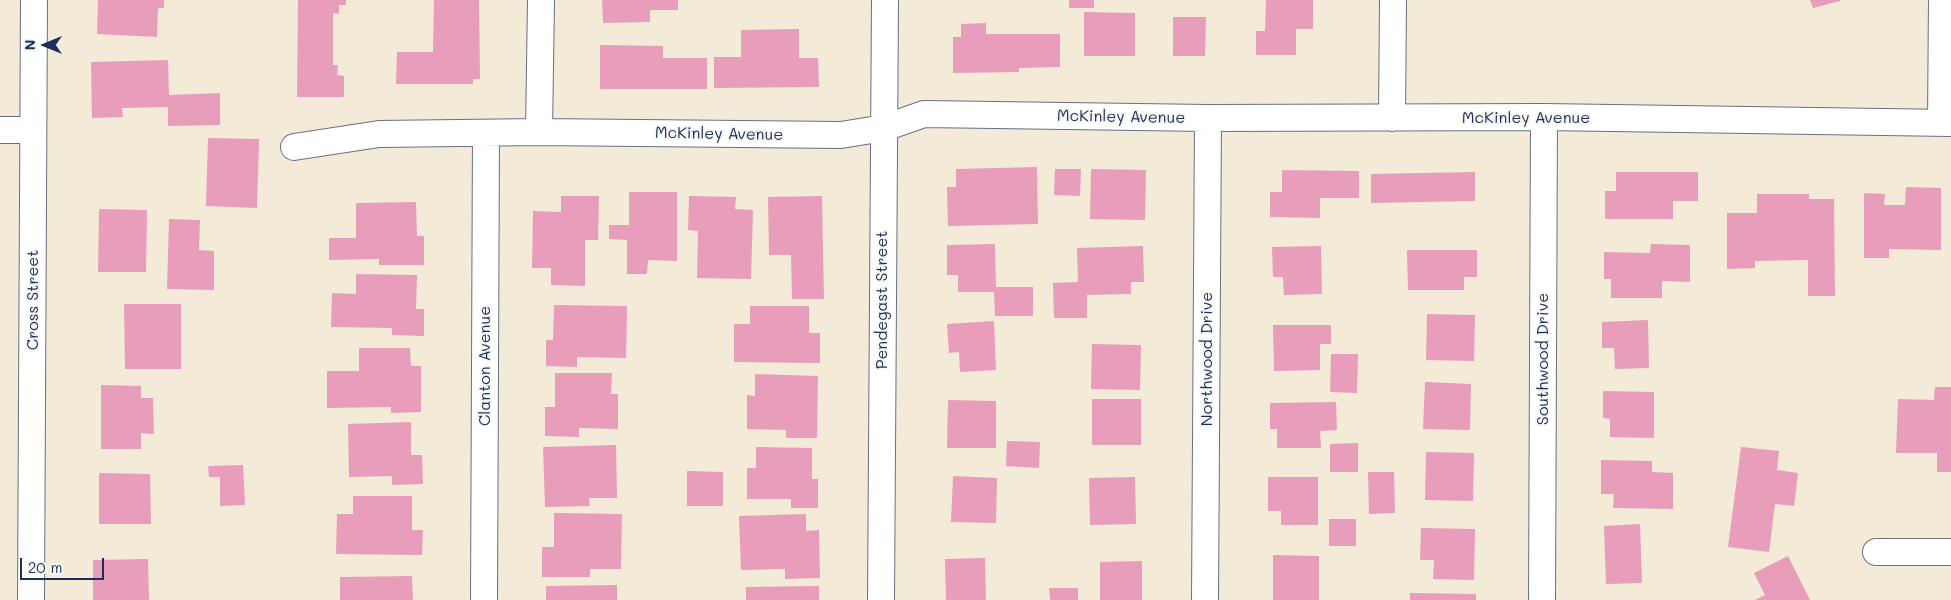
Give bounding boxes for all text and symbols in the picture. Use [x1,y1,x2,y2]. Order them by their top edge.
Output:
north arrow [20,20,70,70]
text: N [20,40,39,50]
street label: McKinley Avenue [1057,106,1185,128]
street label: McKinley Avenue [1462,108,1590,128]
street label: McKinley Avenue [655,123,783,145]
street label: Pendegast Street [872,231,892,369]
street label: Cross Street [23,250,43,350]
street label: Northwood Drive [1197,292,1217,426]
street label: Southwood Drive [1533,293,1553,425]
street label: Clanton Avenue [475,306,495,426]
scale bar [22,548,106,580]
text: 20 m [28,557,62,577]

